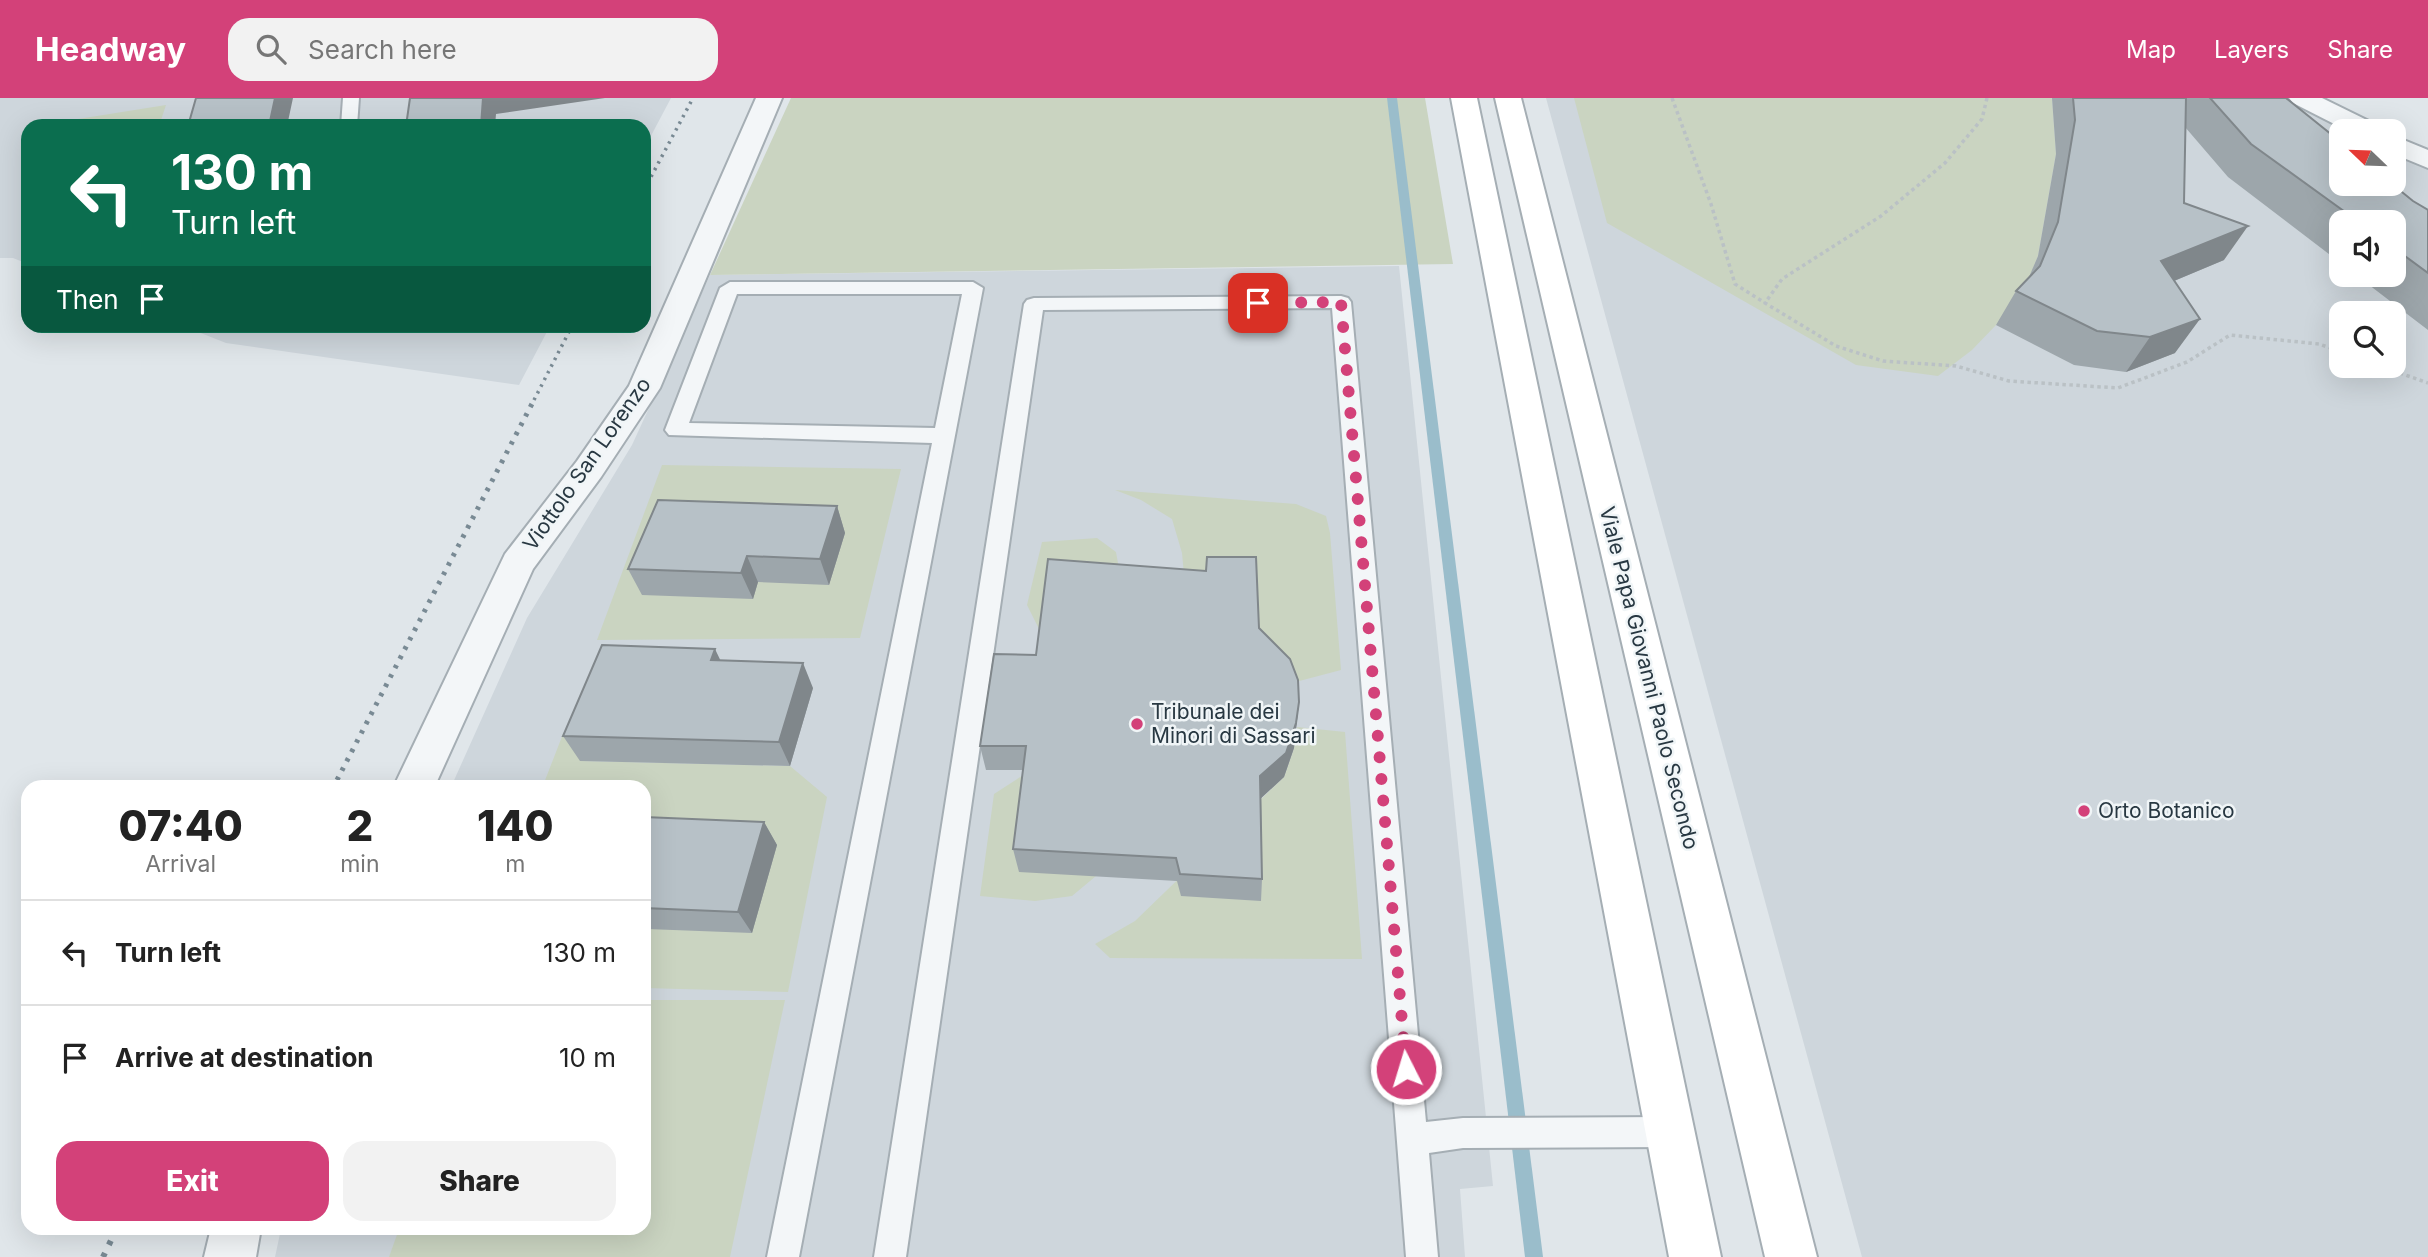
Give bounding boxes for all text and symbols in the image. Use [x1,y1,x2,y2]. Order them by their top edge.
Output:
search box [228,18,718,81]
text: Headway [35,29,186,69]
icon: search [252,30,290,68]
text: Search here [308,34,457,65]
text: Map [2126,35,2176,64]
text: Layers [2214,35,2289,64]
text: Share [2327,35,2393,64]
north arrow [2329,119,2406,196]
map controls [2329,119,2406,378]
text: 130 m [171,143,313,202]
icon: left [56,147,147,238]
text: Turn left [171,203,296,242]
button: sound [2329,210,2406,287]
pin [1228,273,1288,333]
icon: arrive [133,280,171,318]
text: Then [56,284,119,315]
icon: arrive [1239,284,1277,322]
button: search [2329,301,2406,378]
street label: Viottolo San Lorenzo [517,372,656,555]
street label: Viale Papa Giovanni Paolo Secondo [1595,504,1704,852]
place label: Tribunale dei Minori di Sassari [1151,699,1316,748]
marker: Tribunale dei Minori di Sassari [1129,716,1145,732]
place label: Orto Botanico [2098,798,2235,823]
text: 07:40 [118,800,243,851]
text: 2 [346,800,373,851]
text: 140 [477,800,554,851]
marker: Orto Botanico [2076,803,2092,819]
text: Arrival [145,850,216,878]
text: min [340,850,380,878]
text: m [505,850,525,878]
icon: left [56,934,94,972]
text: Turn left [115,937,221,968]
text: 130 m [543,937,616,968]
position arrow [1369,1032,1443,1106]
icon: arrive [56,1039,94,1077]
text: Arrive at destination [115,1042,374,1073]
text: 10 m [559,1042,616,1073]
button: Exit [56,1141,329,1221]
button: Share [343,1141,616,1221]

